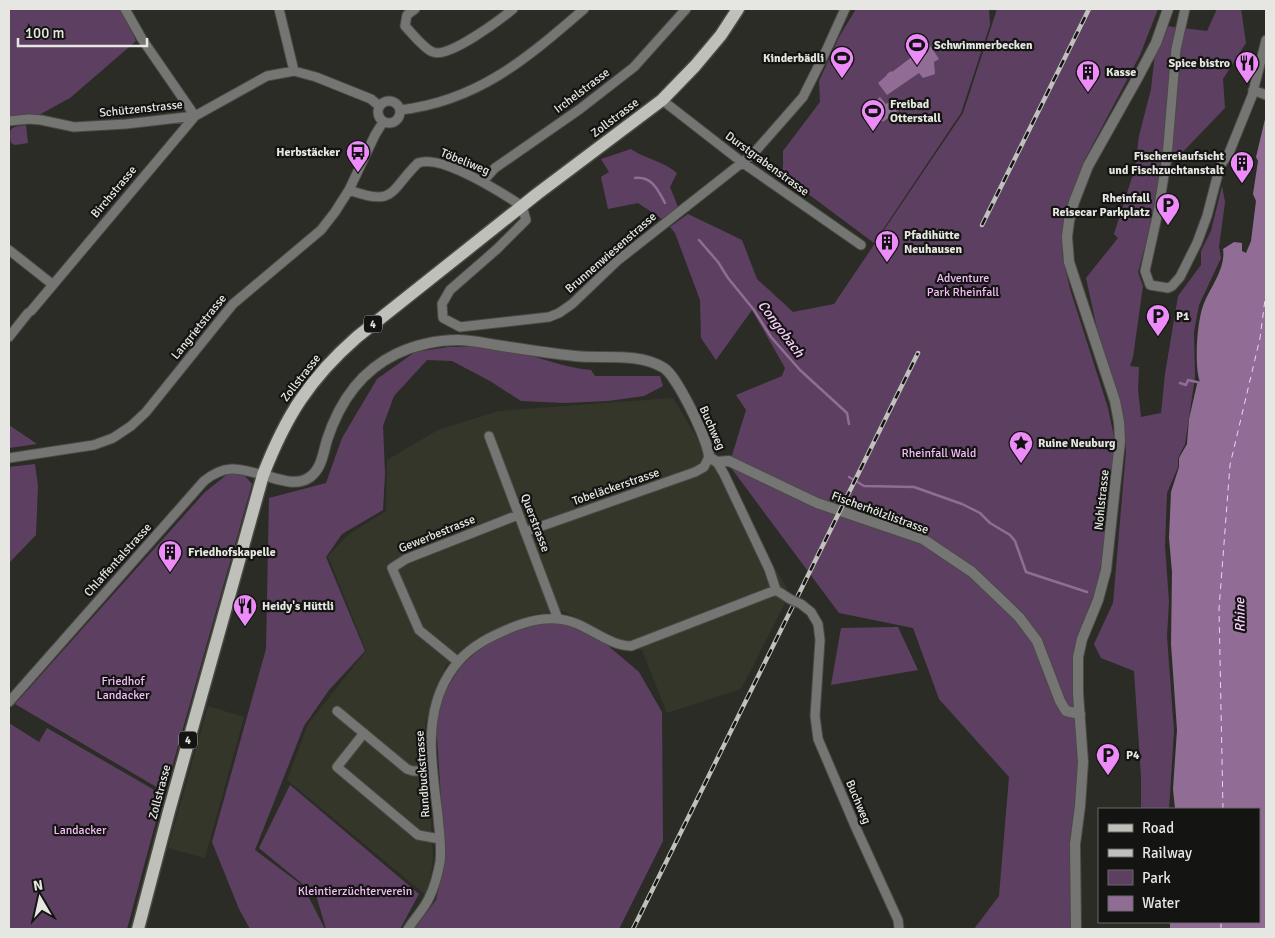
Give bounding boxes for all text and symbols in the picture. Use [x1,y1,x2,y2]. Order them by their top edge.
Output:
scale bar [18,15,146,47]
text: 100 m [25,24,65,42]
sports icon: Schwimmerbecken [904,32,930,66]
place label: Schwimmerbecken [934,38,1033,53]
sports icon: Kinderbädli [829,45,855,79]
restaurant icon: Spice bistro [1234,50,1260,84]
place label: Kinderbädli [763,51,824,66]
place label: Spice bistro [1168,56,1230,71]
building icon: Kasse [1075,59,1101,93]
street label: Irchelstrasse [551,65,613,117]
place label: Kasse [1106,65,1136,80]
street label: Zollstrasse [588,95,642,141]
street label: Schützenstrasse [98,97,184,121]
place label: Freibad Otterstall [890,97,941,126]
sports icon: Freibad Otterstall [860,98,886,132]
street label: Durstgrabenstrasse [722,128,812,200]
bus stop icon: Herbstäcker [345,139,371,173]
place label: Herbstäcker [276,145,340,160]
street label: Töbeliweg [438,145,492,179]
place label: Fischereiaufsicht und Fischzuchtanstalt [1109,149,1225,178]
building icon: Fischereiaufsicht und Fischzuchtanstalt [1229,150,1255,184]
street label: Birchstrasse [88,163,140,221]
place label: Rheinfall Reisecar Parkplatz [1052,191,1151,220]
parking icon: Rheinfall Reisecar Parkplatz [1155,192,1181,226]
street label: Brunnenwiesenstrasse [562,209,660,297]
place label: Pfadihütte Neuhausen [904,228,962,257]
building icon: Pfadihütte Neuhausen [874,229,900,263]
park label: Adventure Park Rheinfall [927,271,1000,300]
street label: Langrietstrasse [168,291,230,363]
water label: Congobach [754,297,808,361]
parking icon: P1 [1145,303,1171,337]
place label: P1 [1176,309,1190,324]
road number: 4 [364,316,382,332]
street label: Zollstrasse [278,351,324,405]
street label: Buchweg [696,404,728,452]
place icon: Ruine Neuburg [1008,430,1034,464]
place label: Ruine Neuburg [1038,436,1116,451]
park label: Rheinfall Wald [902,446,976,461]
street label: Tobeläckerstrasse [570,465,662,509]
street label: Nohlstrasse [1091,469,1113,531]
street label: Fischerhölzlistrasse [829,488,931,538]
street label: Querstrasse [517,492,553,554]
street label: Gewerbestrasse [397,512,477,556]
street label: Chlaffentalstrasse [81,520,155,600]
building icon: Friedhofskapelle [157,539,183,573]
place label: Friedhofskapelle [188,545,276,560]
restaurant icon: Heidy's Hüttli [232,593,258,627]
water label: Rhine [1231,597,1249,632]
place label: Heidy's Hüttli [262,599,334,614]
park label: Friedhof Landacker [96,674,150,703]
street label: Rundbuckstrasse [412,730,434,818]
road number: 4 [179,732,197,748]
parking icon: P4 [1095,742,1121,776]
place label: P4 [1126,748,1140,763]
street label: Zollstrasse [146,763,174,821]
street label: Buchweg [842,778,874,826]
legend [1098,808,1260,923]
text: Road [1142,819,1174,837]
park label: Landacker [53,823,107,838]
text: Railway [1142,844,1192,862]
text: Park [1142,869,1171,887]
north arrow [15,873,65,923]
text: N [32,876,44,895]
park label: Kleintierzüchterverein [298,884,412,899]
text: Water [1142,894,1180,912]

